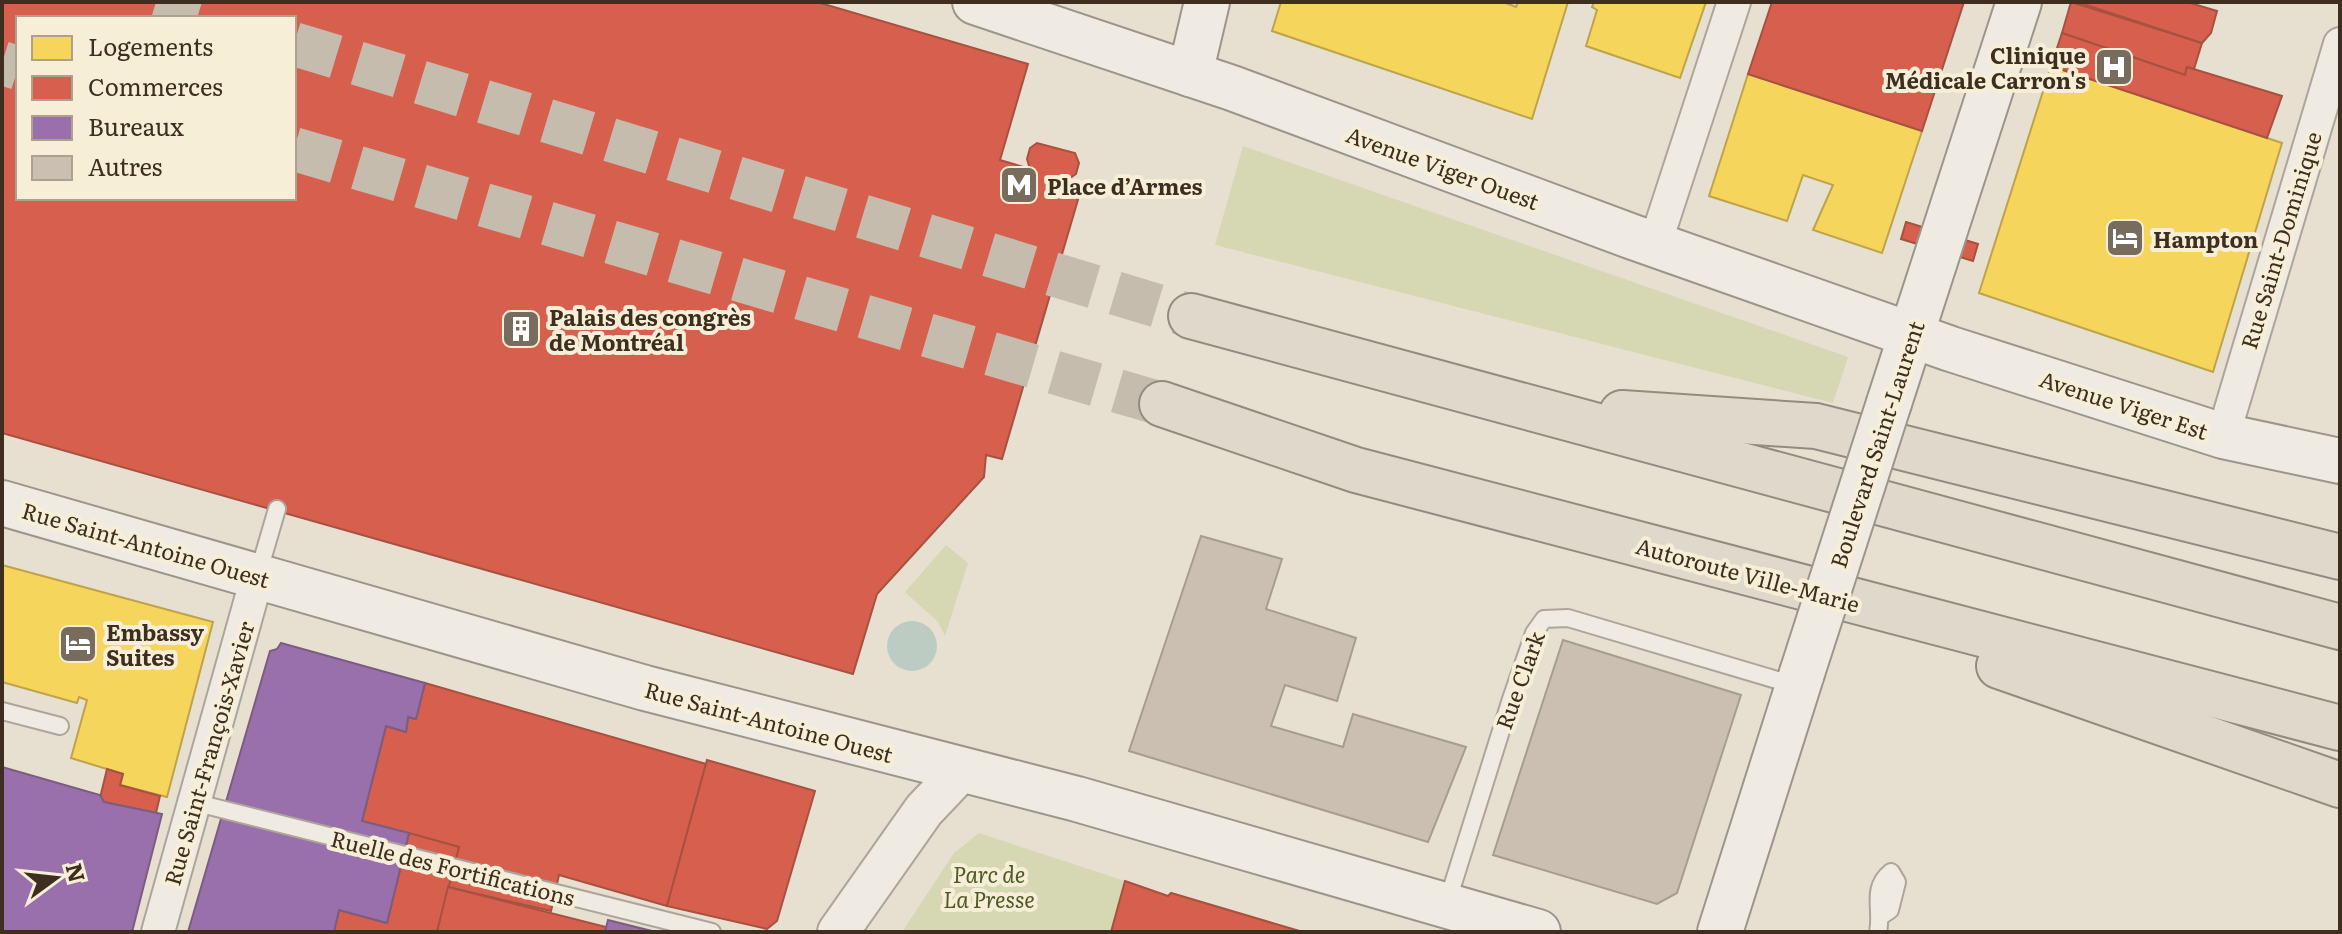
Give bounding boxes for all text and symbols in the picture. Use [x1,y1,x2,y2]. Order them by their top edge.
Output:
legend [16,16,296,200]
text: Logements [88,28,213,63]
place label: Clinique Médicale Carron's [1885,38,2086,96]
hospital icon: Clinique Médicale Carron's [2093,46,2135,88]
text: Commerces [88,68,223,103]
text: Bureaux [88,108,184,143]
street label: Avenue Viger Ouest [1342,117,1544,217]
street label: Rue Saint-Dominique [2231,127,2329,353]
text: Autres [88,148,163,183]
metro station icon: Place d’Armes [998,164,1040,206]
place label: Place d’Armes [1047,169,1202,202]
hotel icon: Hampton [2104,217,2146,259]
place label: Hampton [2153,222,2258,255]
place label: Palais des congrès de Montréal [549,300,751,358]
building icon: Palais des congrès de Montréal [500,308,542,350]
street label: Boulevard Saint-Laurent [1820,316,1932,572]
street label: Avenue Viger Est [2036,361,2213,447]
street label: Rue Saint-Antoine Ouest [18,493,274,595]
street label: Autoroute Ville-Marie [1632,528,1864,620]
place label: Embassy Suites [106,615,205,673]
street label: Rue Saint-François-Xavier [154,617,262,889]
hotel icon: Embassy Suites [57,623,99,665]
street label: Rue Clark [1486,626,1552,734]
street label: Rue Saint-Antoine Ouest [641,672,897,770]
street label: Ruelle des Fortifications [328,821,579,913]
north arrow [16,838,96,918]
park label: Parc de La Presse [943,857,1035,915]
text: N [58,859,95,886]

